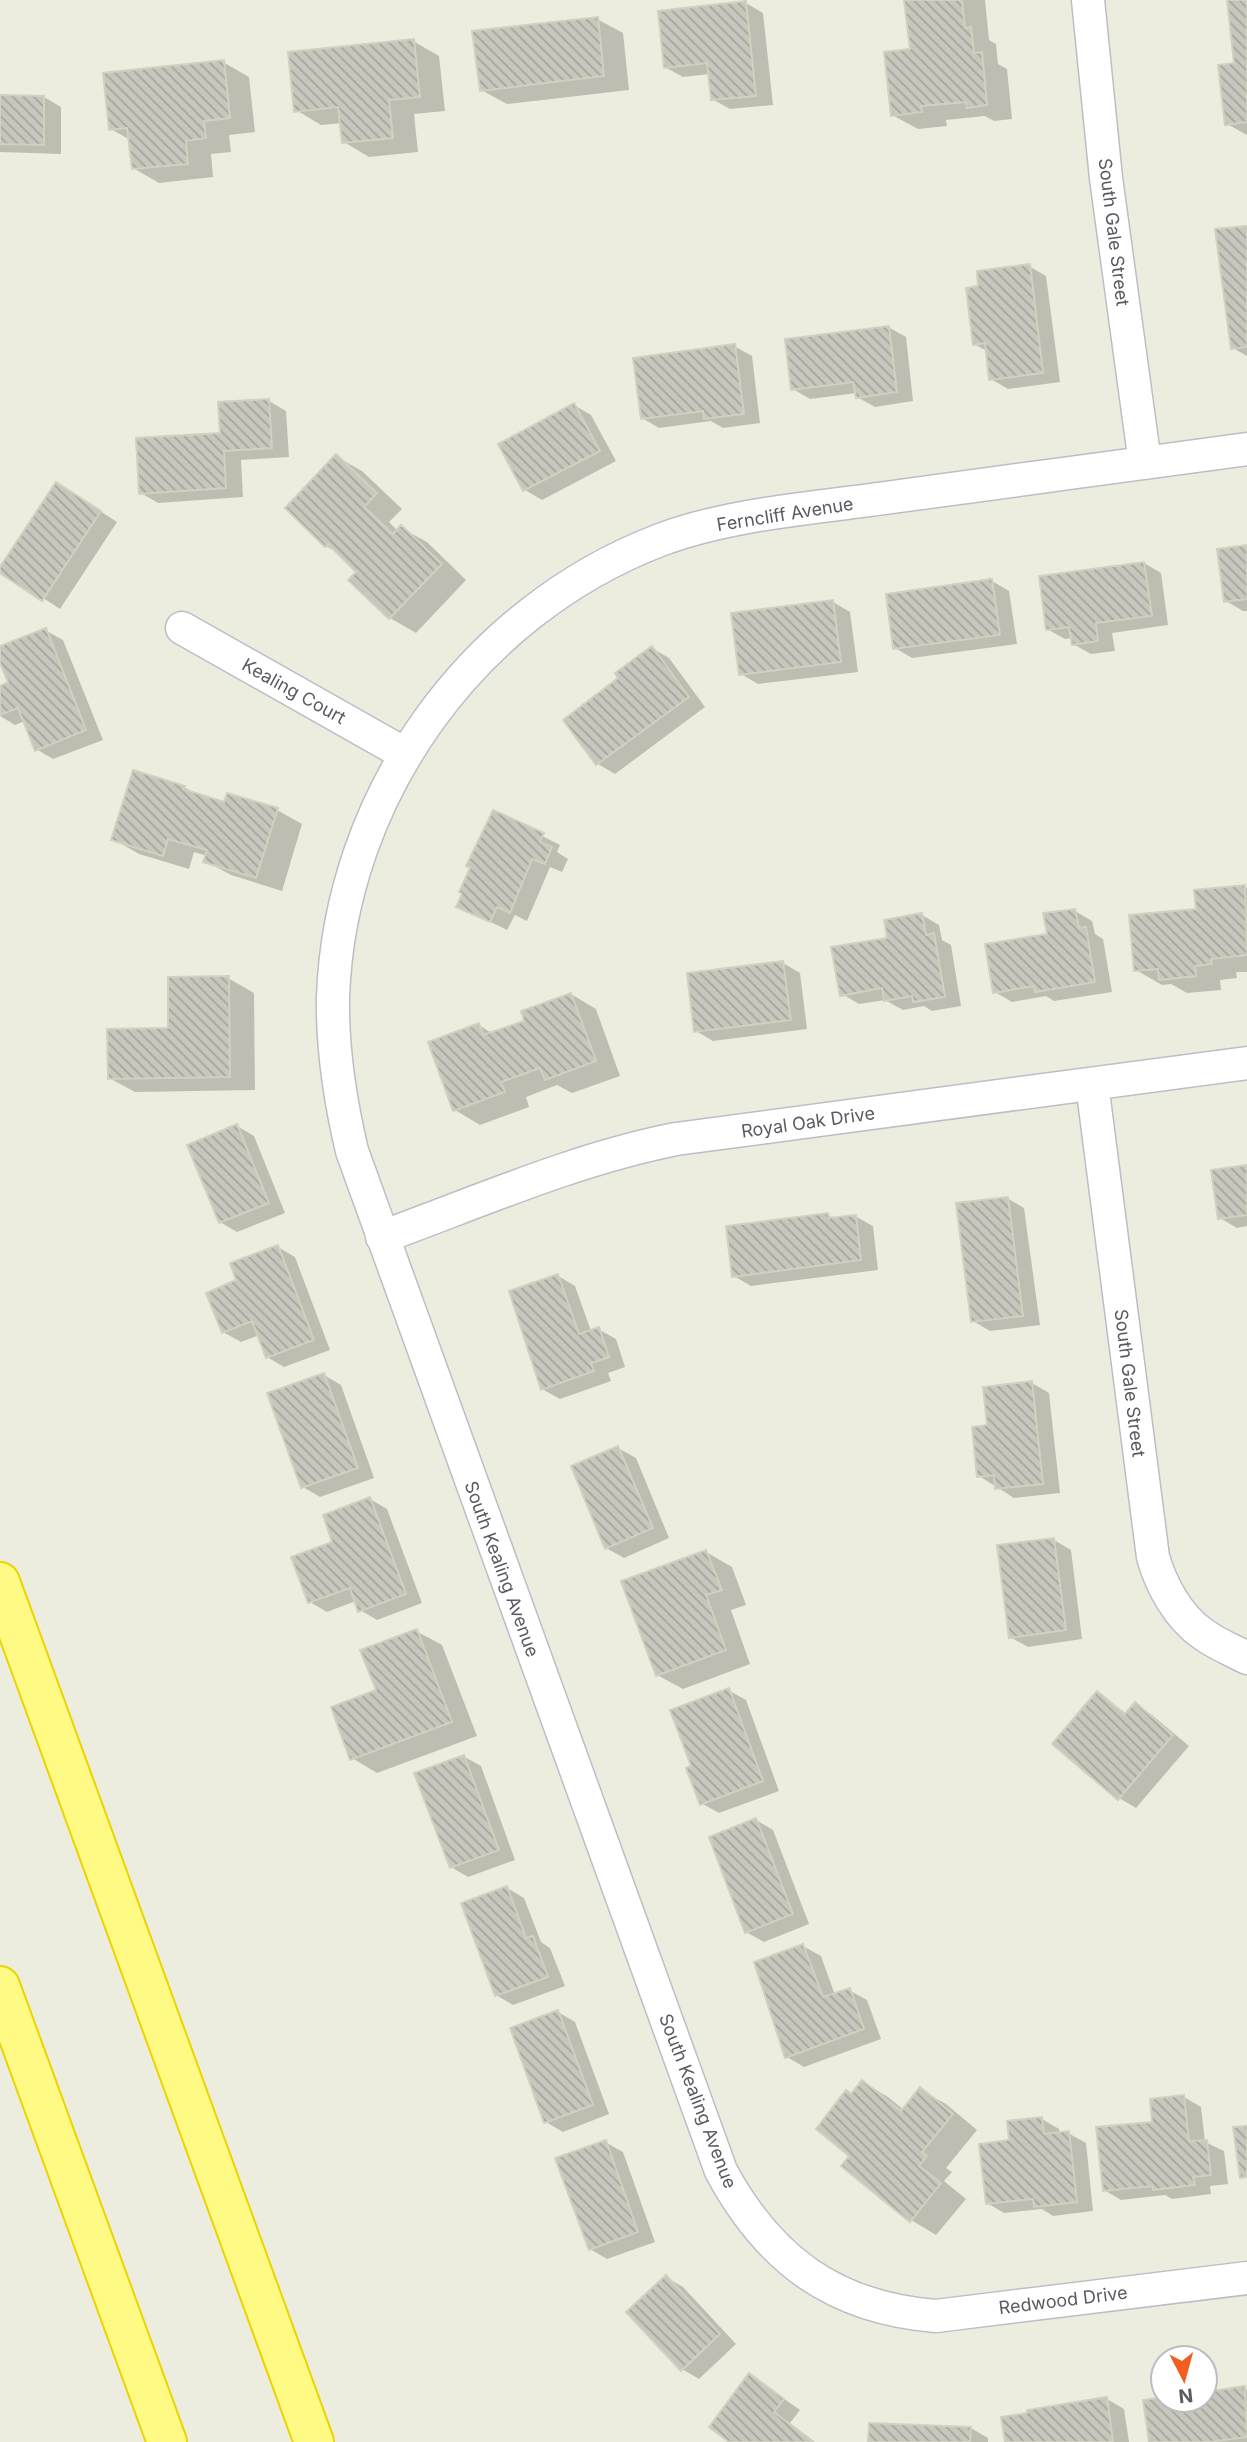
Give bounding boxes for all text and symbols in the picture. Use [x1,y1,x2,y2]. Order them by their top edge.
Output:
street label: South Gale Street [1095,157,1134,307]
street label: Ferncliff Avenue [715,493,855,535]
street label: Kealing Court [239,654,350,728]
street label: Royal Oak Drive [740,1102,876,1142]
street label: South Gale Street [1111,1308,1150,1458]
street label: South Kealing Avenue [460,1478,544,1660]
street label: South Kealing Avenue [655,2011,741,2191]
street label: Redwood Drive [997,2282,1129,2318]
north arrow [1149,2344,1219,2414]
text: N [1177,2383,1194,2408]

